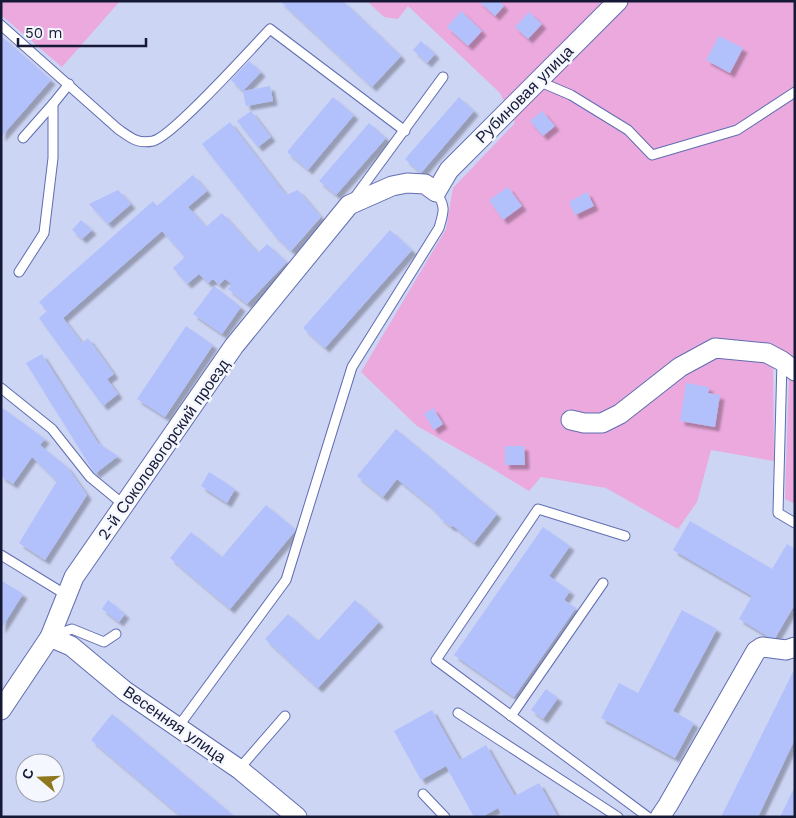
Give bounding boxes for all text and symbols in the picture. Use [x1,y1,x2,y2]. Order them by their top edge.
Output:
scale bar [18,15,145,47]
text: 50 m [25,24,62,42]
street label: Рубиновая улица [472,42,577,147]
street label: 2-й Соколовогорский проезд [94,355,234,543]
street label: Весенняя улица [120,682,230,767]
north arrow [15,753,65,803]
text: С [18,766,37,781]

